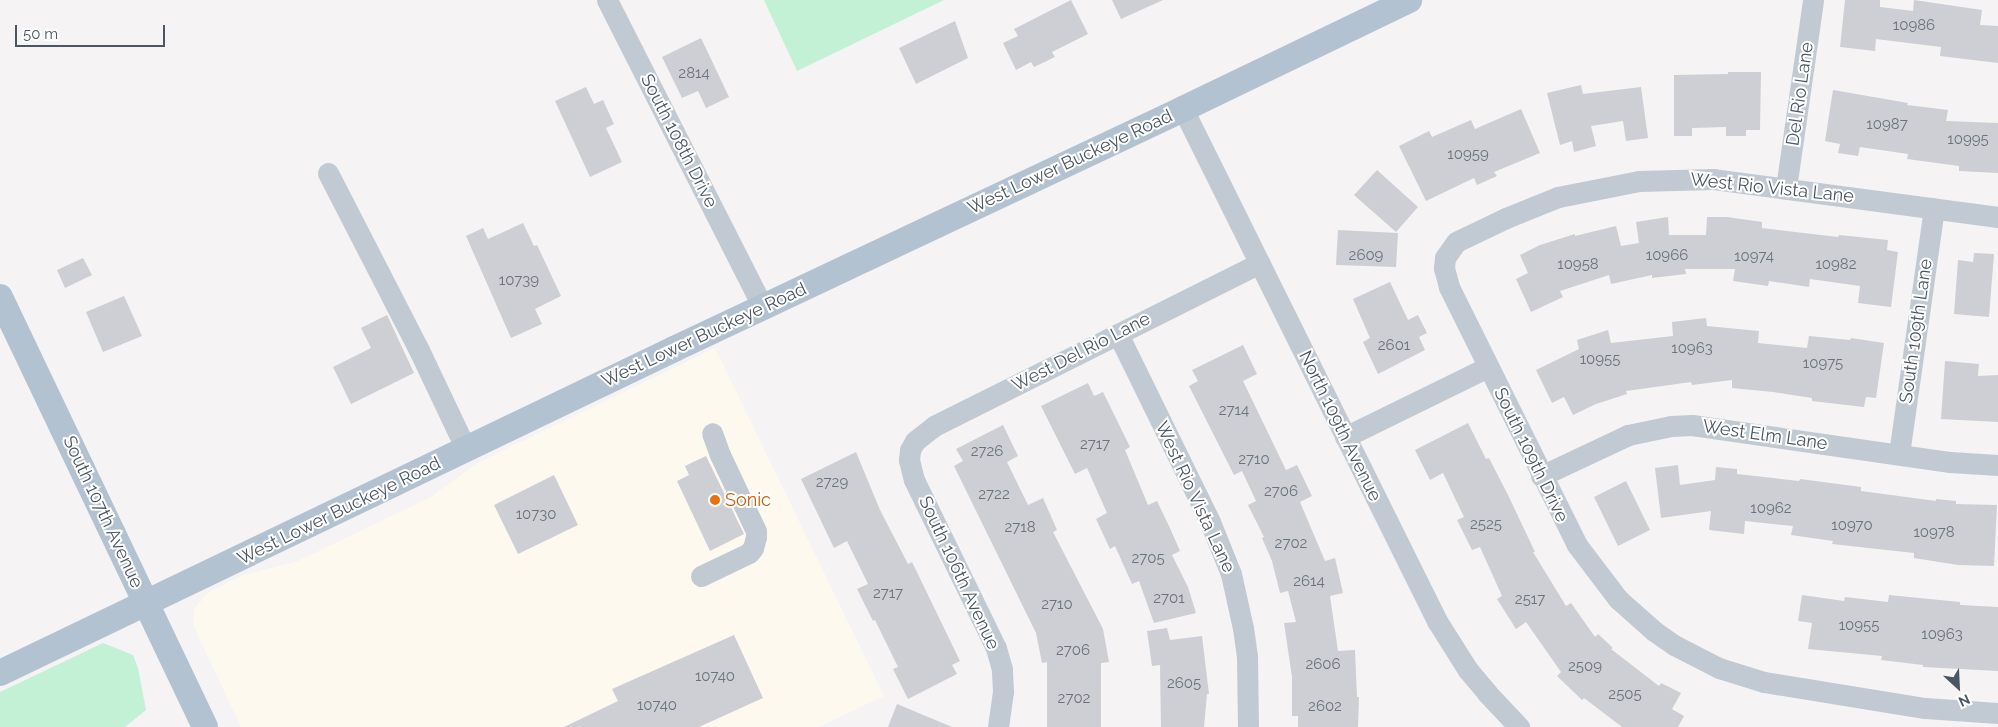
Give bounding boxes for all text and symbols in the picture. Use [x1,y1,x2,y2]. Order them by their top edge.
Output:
scale bar [18,15,168,47]
house number: 10986 [1893,17,1935,35]
text: 50 m [23,25,58,43]
street label: Del Rio Lane [1782,40,1818,148]
house number: 2814 [678,65,710,83]
street label: South 108th Drive [636,71,722,211]
street label: West Lower Buckeye Road [964,105,1176,219]
house number: 10987 [1866,116,1908,134]
house number: 10995 [1947,131,1989,149]
house number: 10959 [1447,146,1489,164]
street label: West Rio Vista Lane [1689,169,1855,207]
house number: 2609 [1349,247,1383,265]
house number: 10966 [1646,247,1688,265]
house number: 10974 [1734,248,1774,266]
house number: 10958 [1557,256,1599,274]
house number: 10982 [1815,256,1857,274]
street label: South 109th Lane [1895,258,1937,404]
house number: 10739 [499,272,539,290]
street label: West Lower Buckeye Road [598,278,810,392]
street label: West Del Rio Lane [1008,308,1154,396]
house number: 2601 [1378,337,1410,355]
house number: 10963 [1671,340,1713,358]
street label: North 109th Avenue [1294,347,1386,505]
house number: 10955 [1580,351,1620,369]
house number: 10975 [1803,355,1843,373]
street label: South 109th Drive [1489,384,1573,526]
house number: 2714 [1219,402,1249,420]
street label: West Elm Lane [1701,416,1829,454]
street label: West Rio Vista Lane [1150,418,1240,576]
street label: South 107th Avenue [58,432,148,592]
house number: 2717 [1080,436,1110,454]
house number: 2726 [971,443,1003,461]
house number: 2710 [1238,451,1270,469]
street label: West Lower Buckeye Road [234,452,444,570]
house number: 2729 [816,474,848,492]
house number: 2706 [1264,483,1298,501]
house number: 2722 [978,486,1010,504]
place label: Sonic [725,489,771,511]
street label: South 106th Avenue [914,493,1004,653]
marker: Sonic [709,494,721,506]
house number: 10962 [1750,500,1792,518]
house number: 10730 [516,506,556,524]
house number: 2525 [1470,516,1502,534]
house number: 10970 [1831,517,1873,535]
house number: 2718 [1004,519,1036,537]
house number: 10978 [1913,524,1955,542]
house number: 2702 [1275,535,1307,553]
house number: 2705 [1131,550,1165,568]
house number: 2614 [1293,573,1325,591]
house number: 2717 [873,585,903,603]
house number: 2701 [1153,590,1185,608]
house number: 2517 [1515,591,1545,609]
house number: 2710 [1041,596,1073,614]
house number: 10955 [1839,617,1879,635]
house number: 10963 [1921,626,1963,644]
house number: 2706 [1056,642,1090,660]
house number: 2606 [1305,656,1341,674]
house number: 2509 [1568,658,1602,676]
north arrow [1933,662,1983,712]
house number: 10740 [695,668,735,686]
house number: 2605 [1167,675,1201,693]
house number: 2505 [1608,686,1642,704]
house number: 2702 [1058,690,1090,708]
text: N [1956,691,1973,710]
house number: 10740 [637,697,677,715]
house number: 2602 [1308,698,1342,716]

